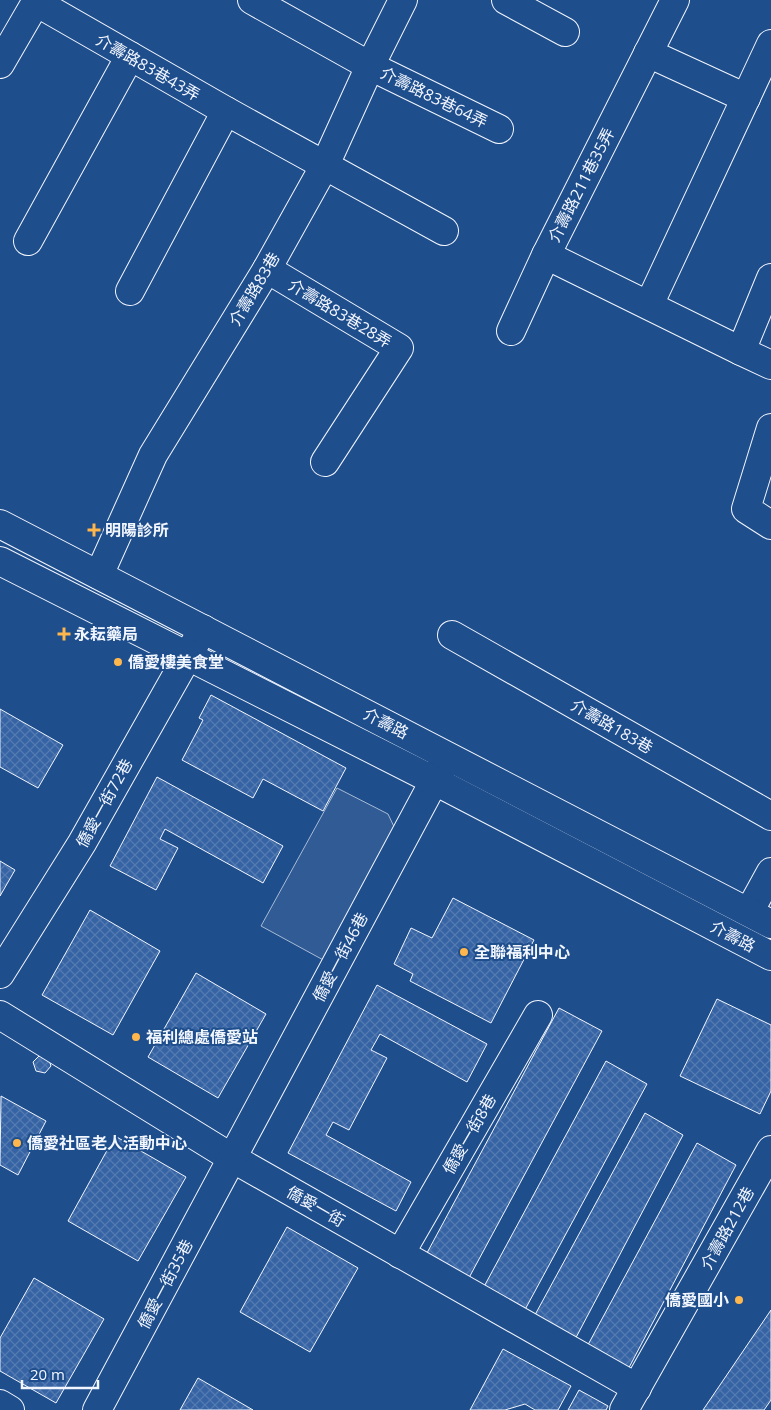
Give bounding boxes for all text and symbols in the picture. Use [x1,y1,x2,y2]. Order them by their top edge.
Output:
street label: 介壽路83巷43弄 [92,28,204,106]
street label: 介壽路83巷64弄 [377,62,491,132]
street label: 介壽路211巷35弄 [543,124,619,246]
street label: 介壽路83巷 [223,248,285,330]
street label: 介壽路83巷28弄 [284,274,396,352]
place label: 明陽診所 [105,519,169,541]
marker: 明陽診所 [87,523,101,537]
place label: 永耘藥局 [74,623,138,645]
marker: 永耘藥局 [58,628,70,640]
place label: 僑愛樓美食堂 [128,651,224,673]
marker: 僑愛樓美食堂 [112,656,124,668]
street label: 介壽路183巷 [567,694,657,758]
street label: 介壽路 [360,702,412,744]
street label: 僑愛一街72巷 [71,755,137,851]
street label: 僑愛一街46巷 [307,908,373,1006]
street label: 介壽路 [707,915,759,957]
place label: 全聯福利中心 [474,941,570,963]
marker: 全聯福利中心 [458,946,470,958]
place label: 福利總處僑愛站 [146,1026,258,1048]
marker: 福利總處僑愛站 [130,1031,142,1043]
street label: 僑愛一街8巷 [437,1090,501,1178]
place label: 僑愛社區老人活動中心 [27,1132,187,1154]
marker: 僑愛社區老人活動中心 [11,1137,23,1149]
street label: 僑愛一街 [283,1180,349,1232]
street label: 介壽路212巷 [695,1183,759,1273]
street label: 僑愛一街35巷 [132,1235,198,1333]
place label: 僑愛國小 [665,1289,729,1311]
marker: 僑愛國小 [733,1294,745,1306]
scale bar [22,1358,99,1390]
text: 20 m [30,1364,65,1384]

